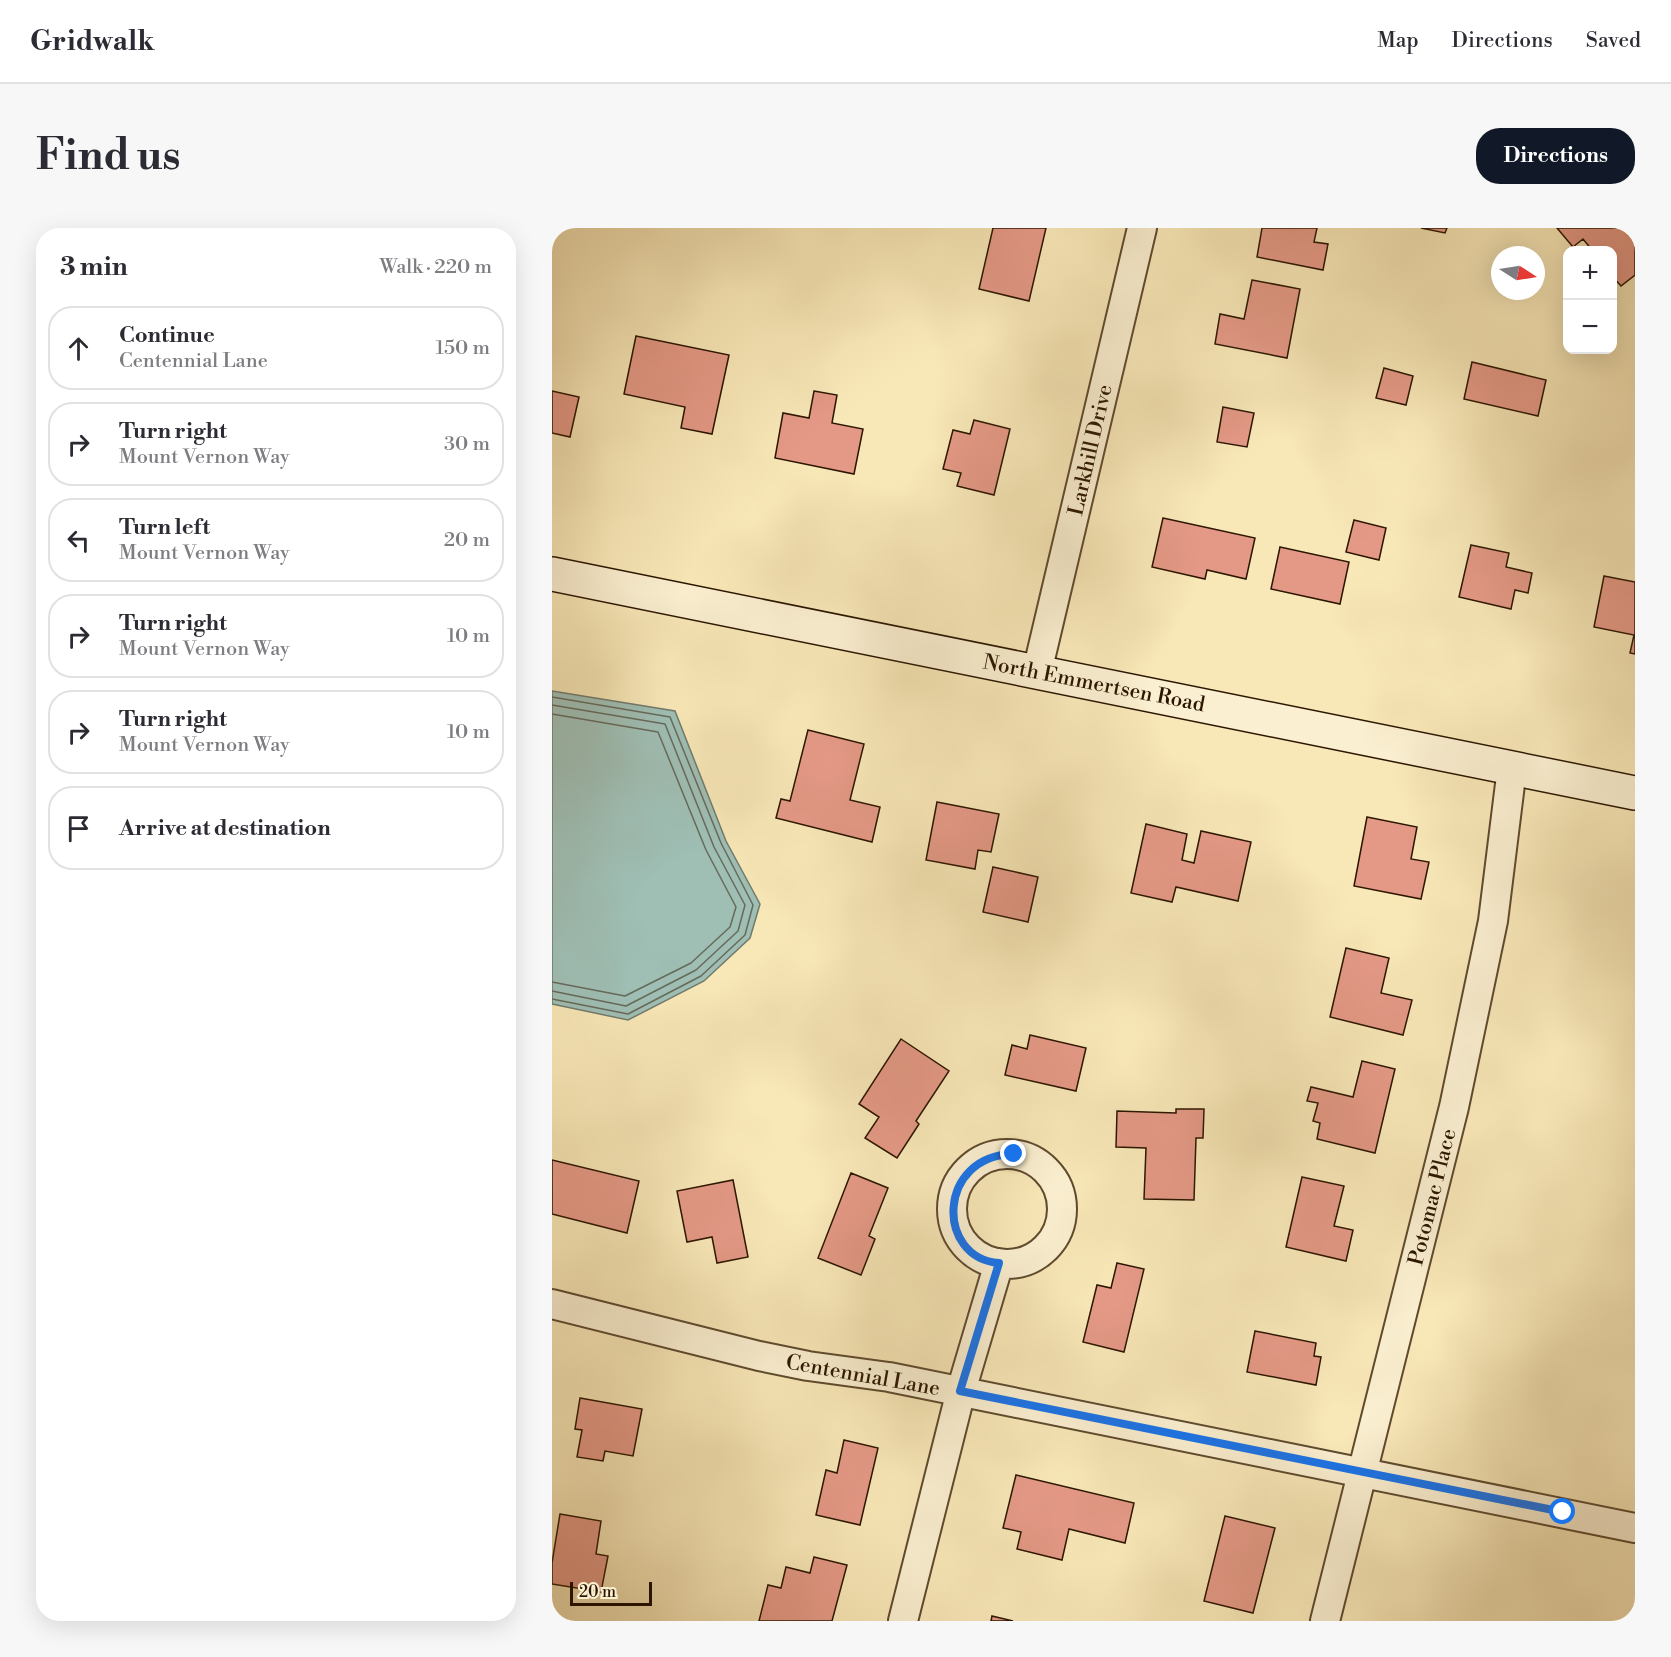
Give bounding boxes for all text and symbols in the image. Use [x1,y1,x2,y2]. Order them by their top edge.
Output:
text: Gridwalk [30,24,154,59]
text: Map [1377,28,1419,54]
text: Directions [1452,28,1553,54]
text: Saved [1586,28,1641,54]
button: Directions [1476,128,1635,184]
text: Find us [36,130,180,183]
north arrow [1491,246,1545,300]
map controls [1563,246,1617,354]
button: + [1563,246,1617,300]
text: 3 min [60,251,128,283]
text: Walk · 220 m [379,255,492,280]
button: − [1563,300,1617,354]
text: Continue [119,322,215,349]
icon: ahead [62,332,95,365]
text: 150 m [435,336,490,361]
text: Centennial Lane [119,349,268,374]
street label: Larkhill Drive [1063,382,1119,518]
text: Turn right [119,418,227,445]
icon: right [62,428,95,461]
text: 30 m [444,432,490,457]
text: Mount Vernon Way [119,445,290,470]
text: Turn left [119,514,210,541]
icon: left [62,524,95,557]
text: 20 m [444,528,490,553]
text: Mount Vernon Way [119,541,290,566]
text: Turn right [119,610,227,637]
icon: right [62,620,95,653]
text: 10 m [447,624,490,649]
text: Mount Vernon Way [119,637,290,662]
street label: North Emmertsen Road [981,650,1207,718]
text: Turn right [119,706,227,733]
icon: right [62,716,95,749]
text: 10 m [447,720,490,745]
text: Mount Vernon Way [119,733,290,758]
icon: arrive [62,812,95,845]
text: Arrive at destination [119,815,331,842]
street label: Potomac Place [1403,1126,1463,1268]
route end [1000,1140,1026,1166]
street label: Centennial Lane [784,1350,942,1402]
route start [1549,1498,1575,1524]
scale bar [570,1579,652,1606]
text: 20 m [579,1582,616,1602]

